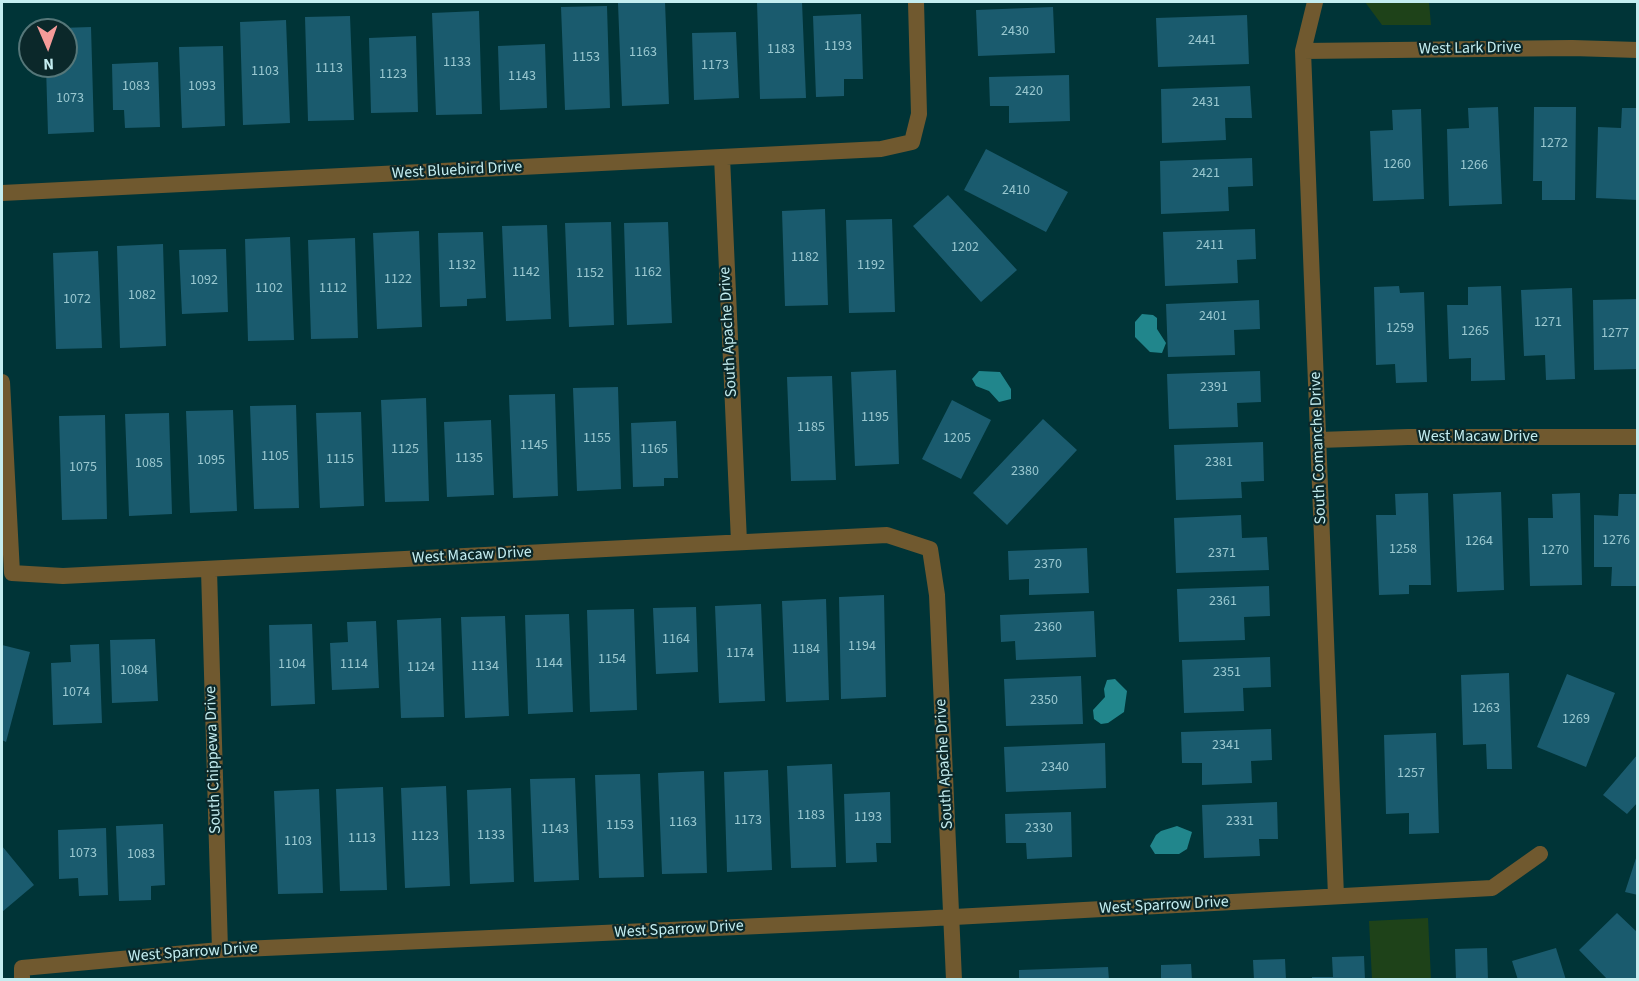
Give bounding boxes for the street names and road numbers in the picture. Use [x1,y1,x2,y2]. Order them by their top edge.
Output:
street label: West Lark Drive [1418,39,1522,59]
street label: West Bluebird Drive [391,158,523,184]
street label: South Apache Drive [716,266,742,398]
street label: South Comanche Drive [1307,371,1331,525]
street label: West Macaw Drive [1418,427,1538,447]
street label: West Macaw Drive [412,543,532,569]
street label: South Chippewa Drive [202,686,226,834]
street label: South Apache Drive [932,698,958,830]
street label: West Sparrow Drive [1099,893,1229,919]
street label: West Sparrow Drive [614,917,744,943]
street label: West Sparrow Drive [128,939,258,967]

